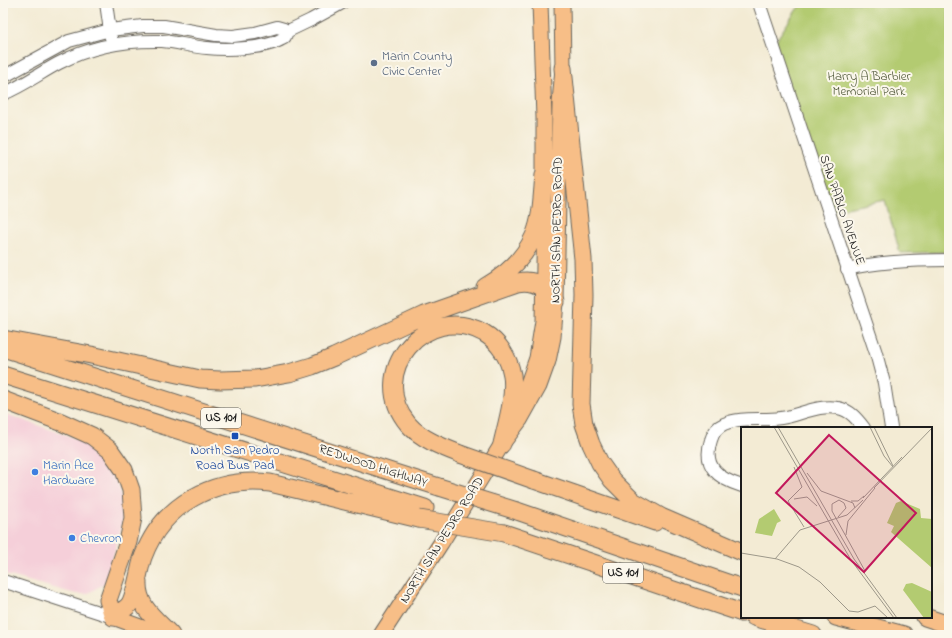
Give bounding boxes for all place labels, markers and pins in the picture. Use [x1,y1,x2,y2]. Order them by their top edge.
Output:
place label: Marin County Civic Center [382,47,452,81]
marker: Marin County Civic Center [369,58,379,68]
marker: North San Pedro Road Bus Pad [230,431,240,441]
place label: North San Pedro Road Bus Pad [190,441,280,475]
place label: Marin Ace Hardware [43,456,94,490]
marker: Marin Ace Hardware [30,467,40,477]
place label: Chevron [80,529,121,548]
marker: Chevron [67,533,77,543]

